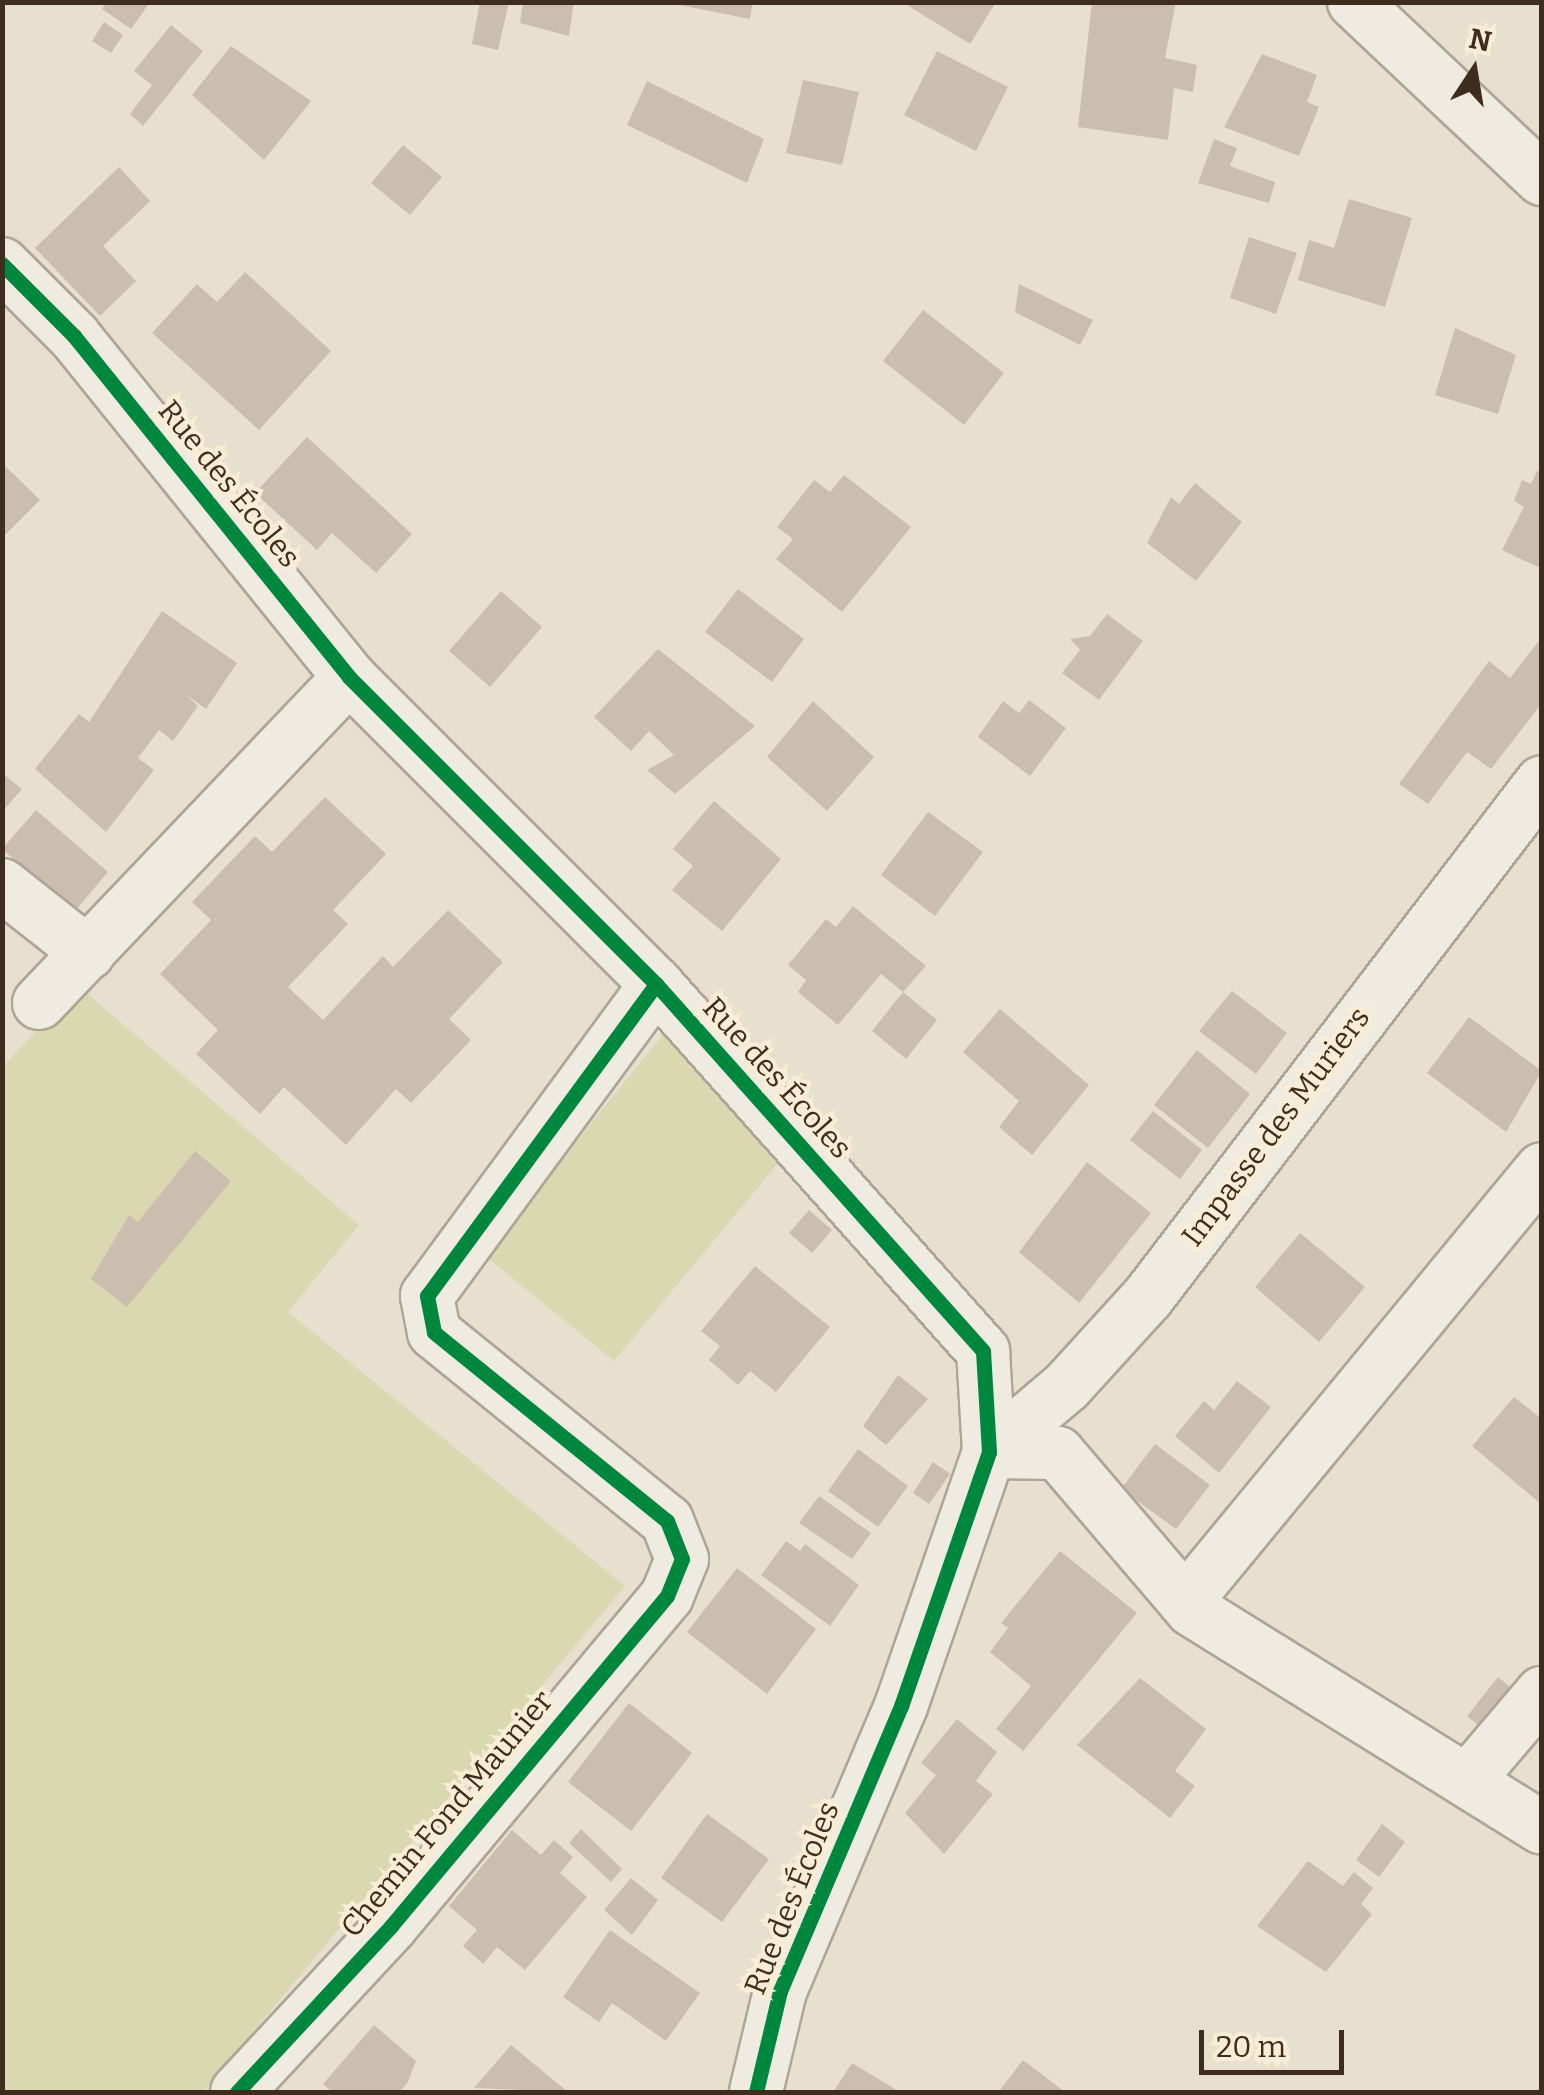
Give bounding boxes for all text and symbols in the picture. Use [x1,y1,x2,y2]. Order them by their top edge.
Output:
north arrow [1424,20,1524,120]
text: N [1466,22,1494,59]
street label: Rue des Écoles [151,393,307,575]
street label: Rue des Écoles [695,990,859,1166]
street label: Impasse des Muriers [1174,1000,1378,1254]
street label: Chemin Fond Maunier [333,1684,561,1944]
street label: Rue des Écoles [737,1796,847,2000]
scale bar [1204,2010,1349,2072]
text: 20 m [1216,2029,1286,2065]

